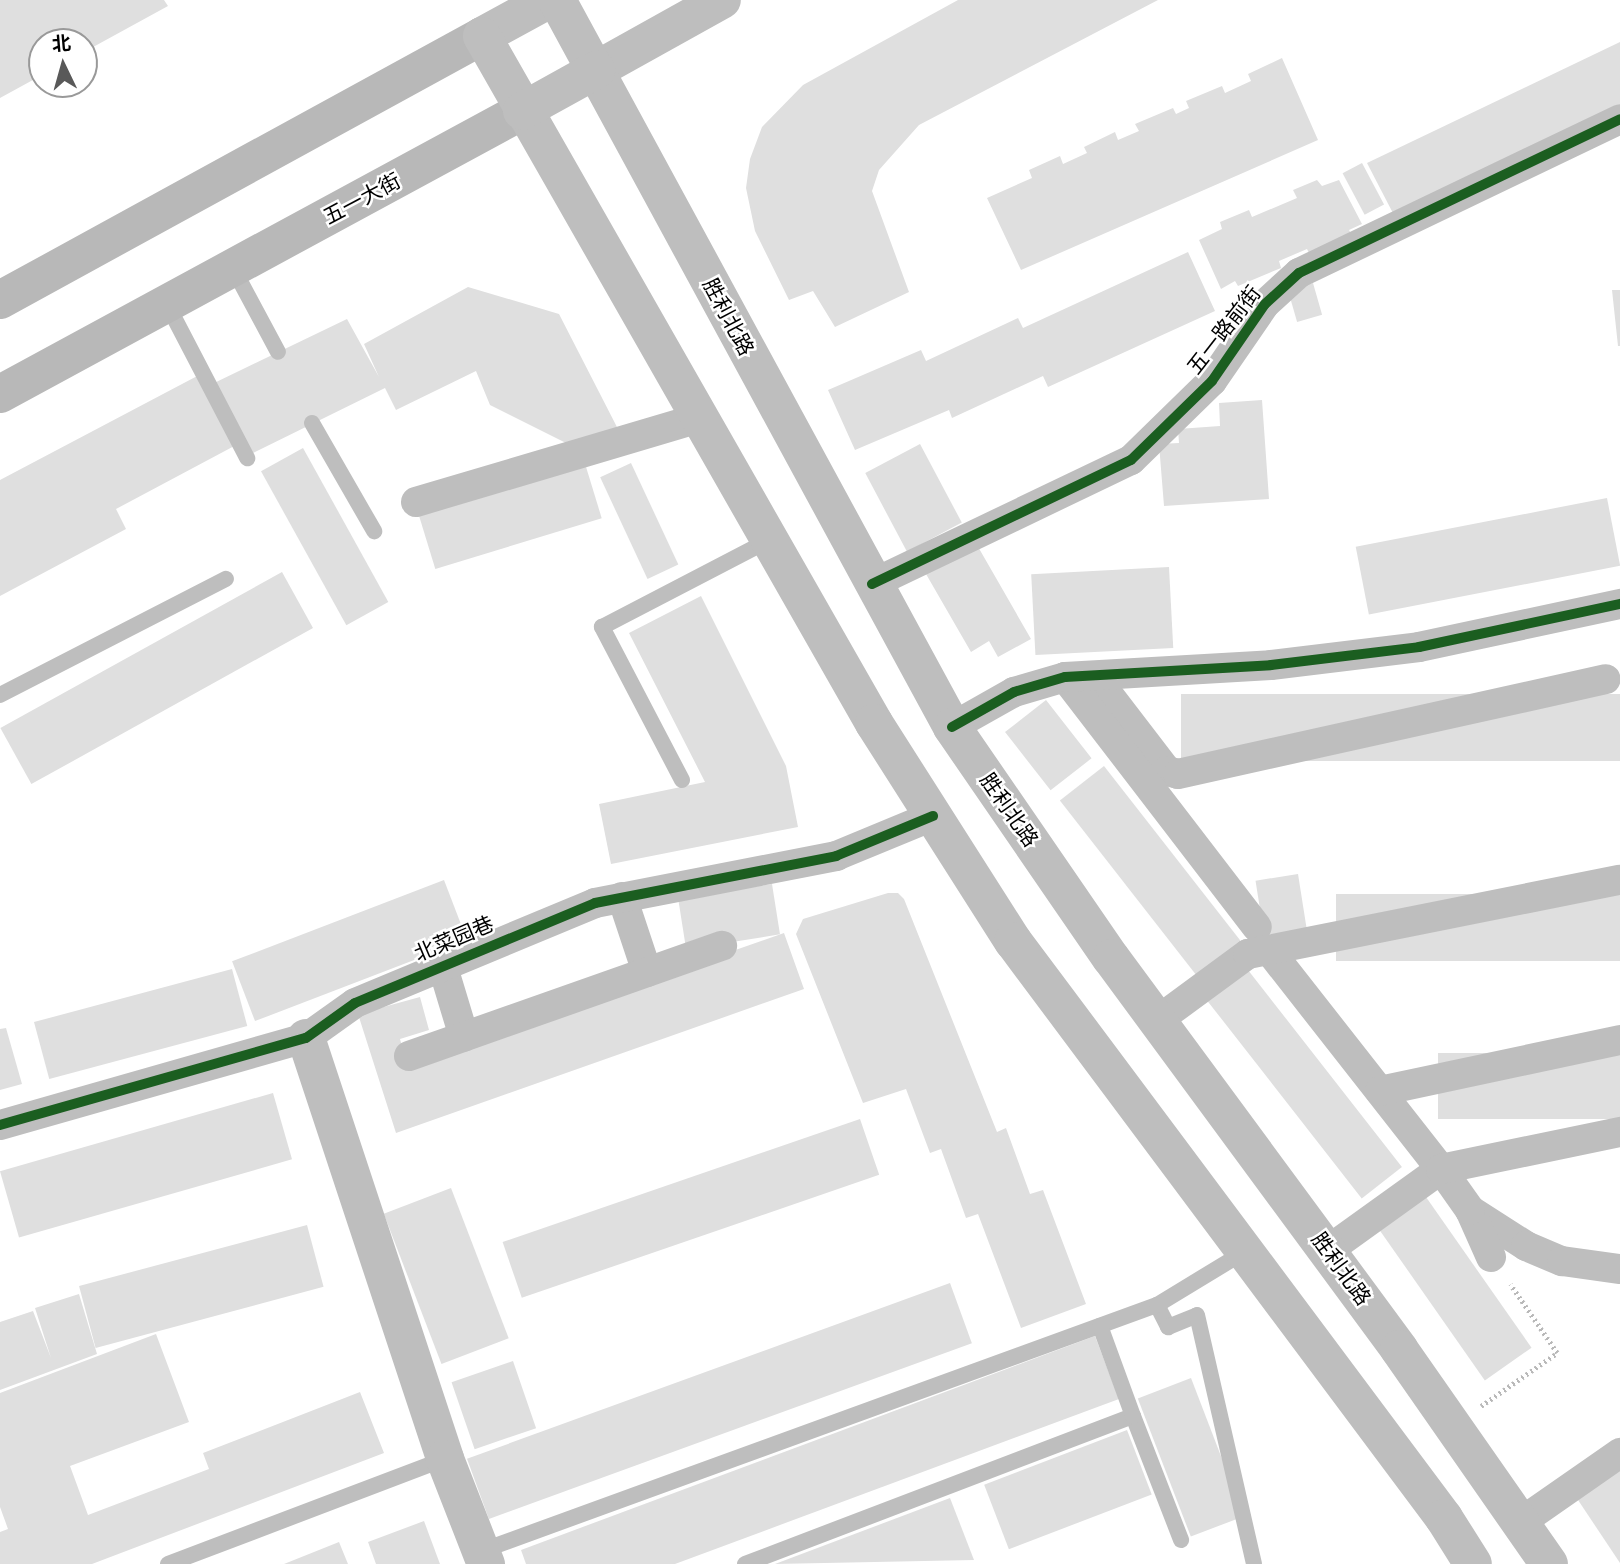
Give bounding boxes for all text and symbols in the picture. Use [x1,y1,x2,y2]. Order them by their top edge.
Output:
north arrow [28,28,98,98]
text: 北 [51,30,72,58]
street label: 五一大街 [319,168,405,230]
street label: 胜利北路 [697,274,759,360]
street label: 五一路前街 [1182,281,1266,379]
street label: 胜利北路 [975,768,1043,852]
street label: 北菜园巷 [410,911,498,967]
street label: 胜利北路 [1306,1228,1376,1310]

